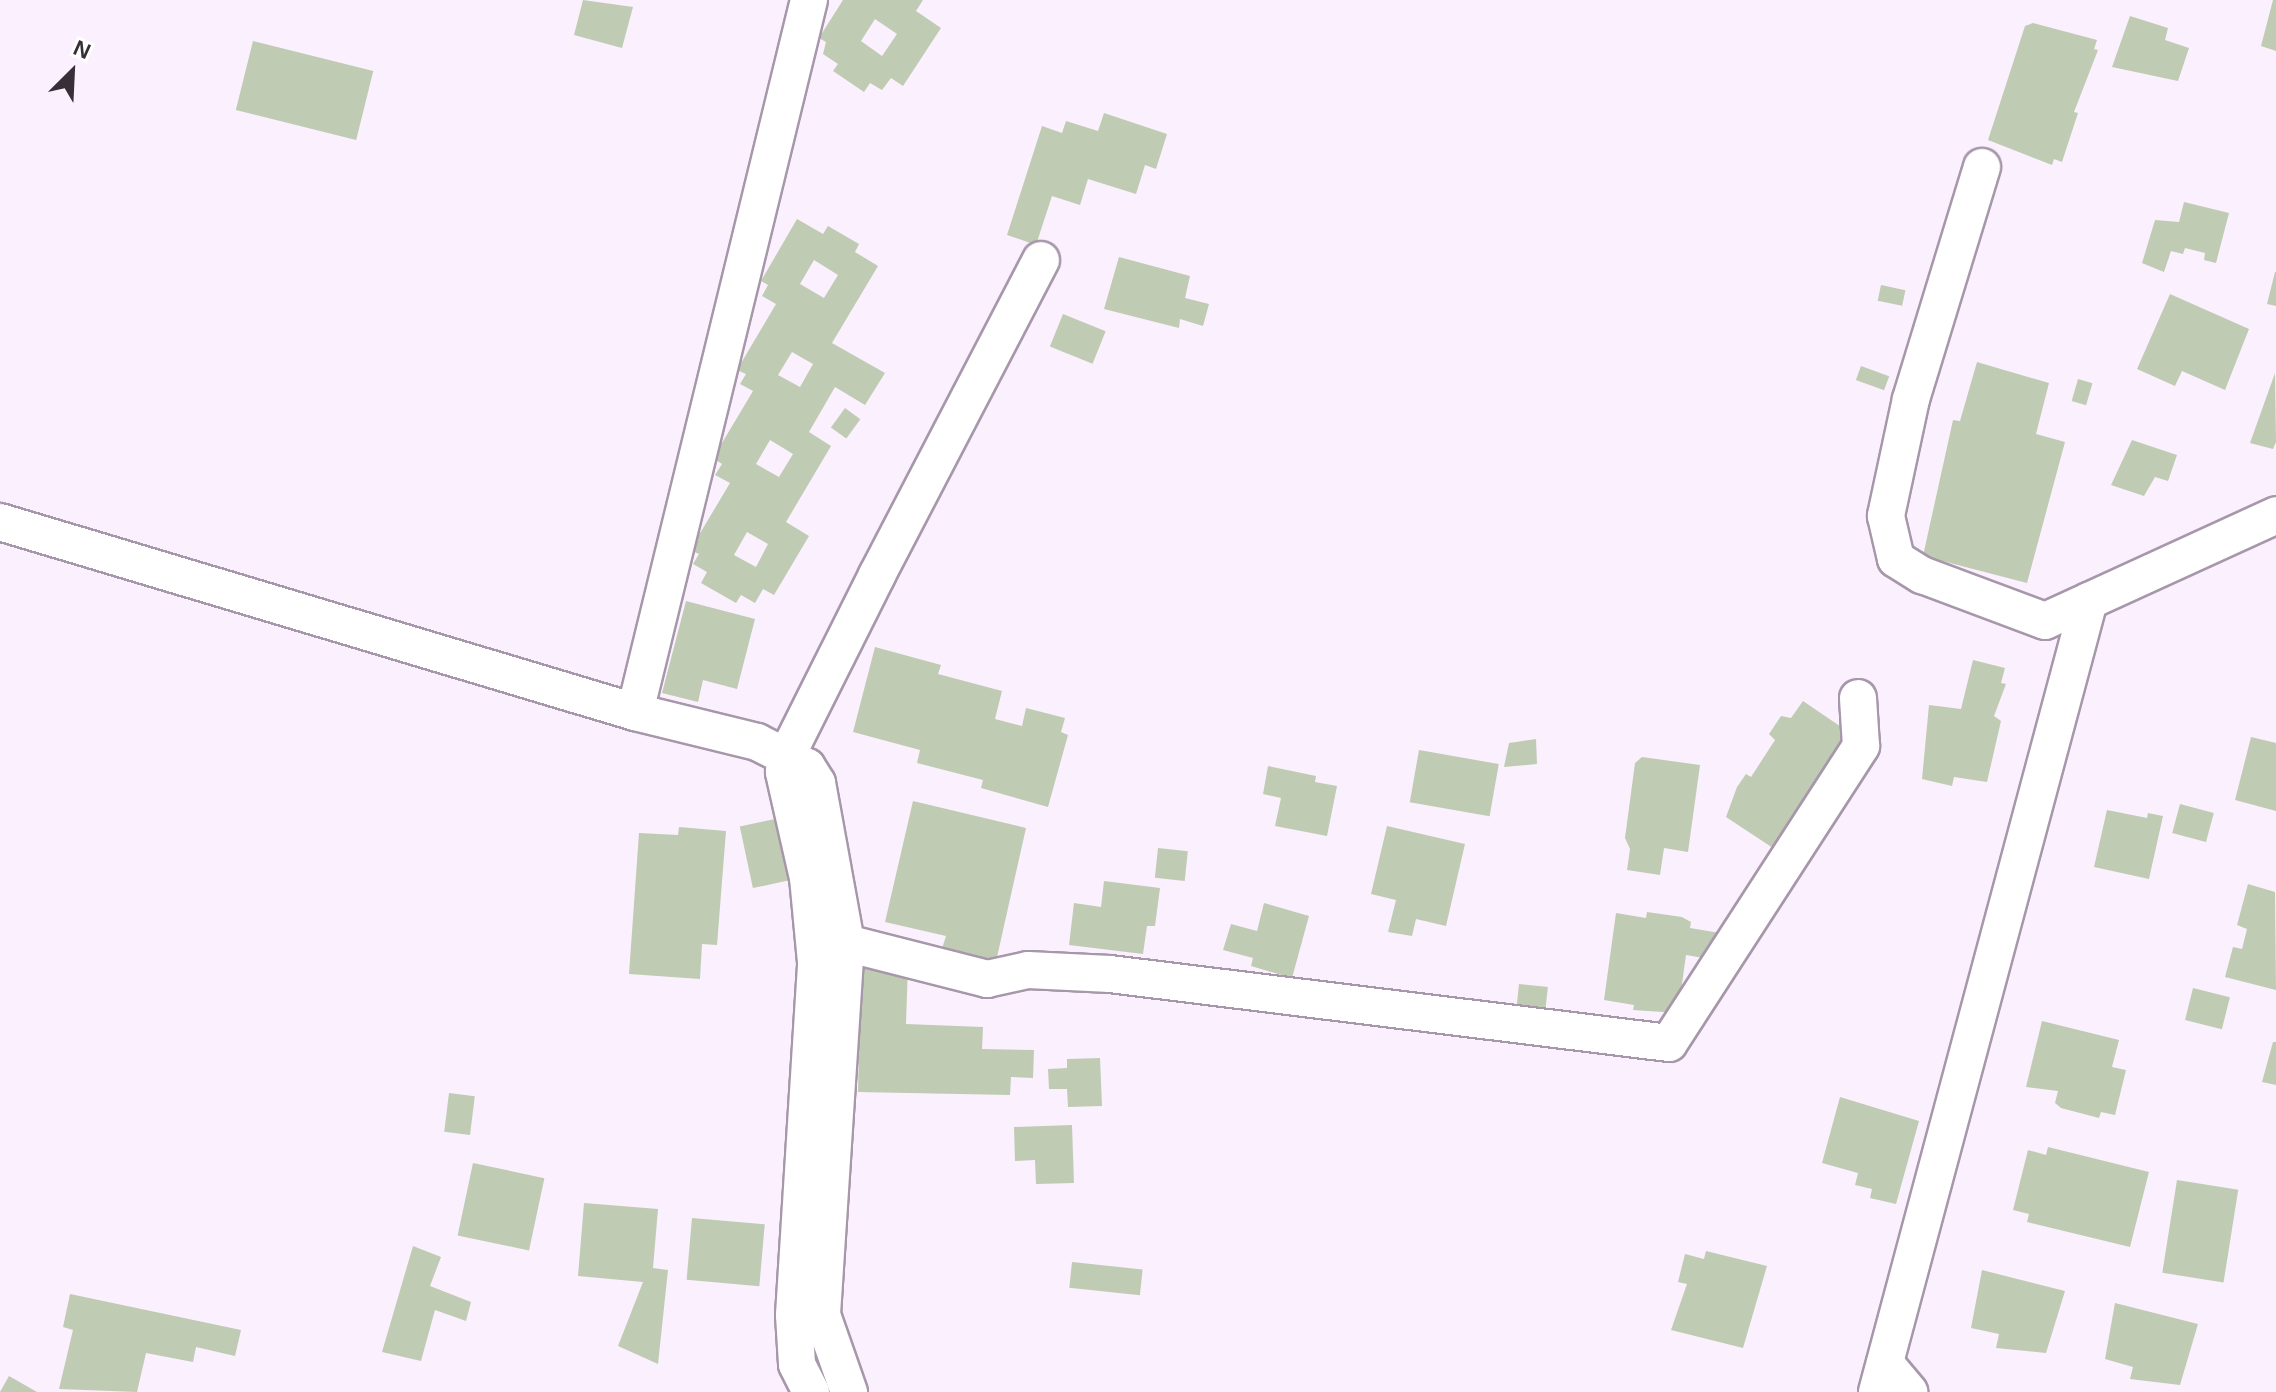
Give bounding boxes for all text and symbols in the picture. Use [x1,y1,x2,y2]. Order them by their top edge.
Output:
north arrow [32,32,112,112]
text: N [70,35,94,64]

